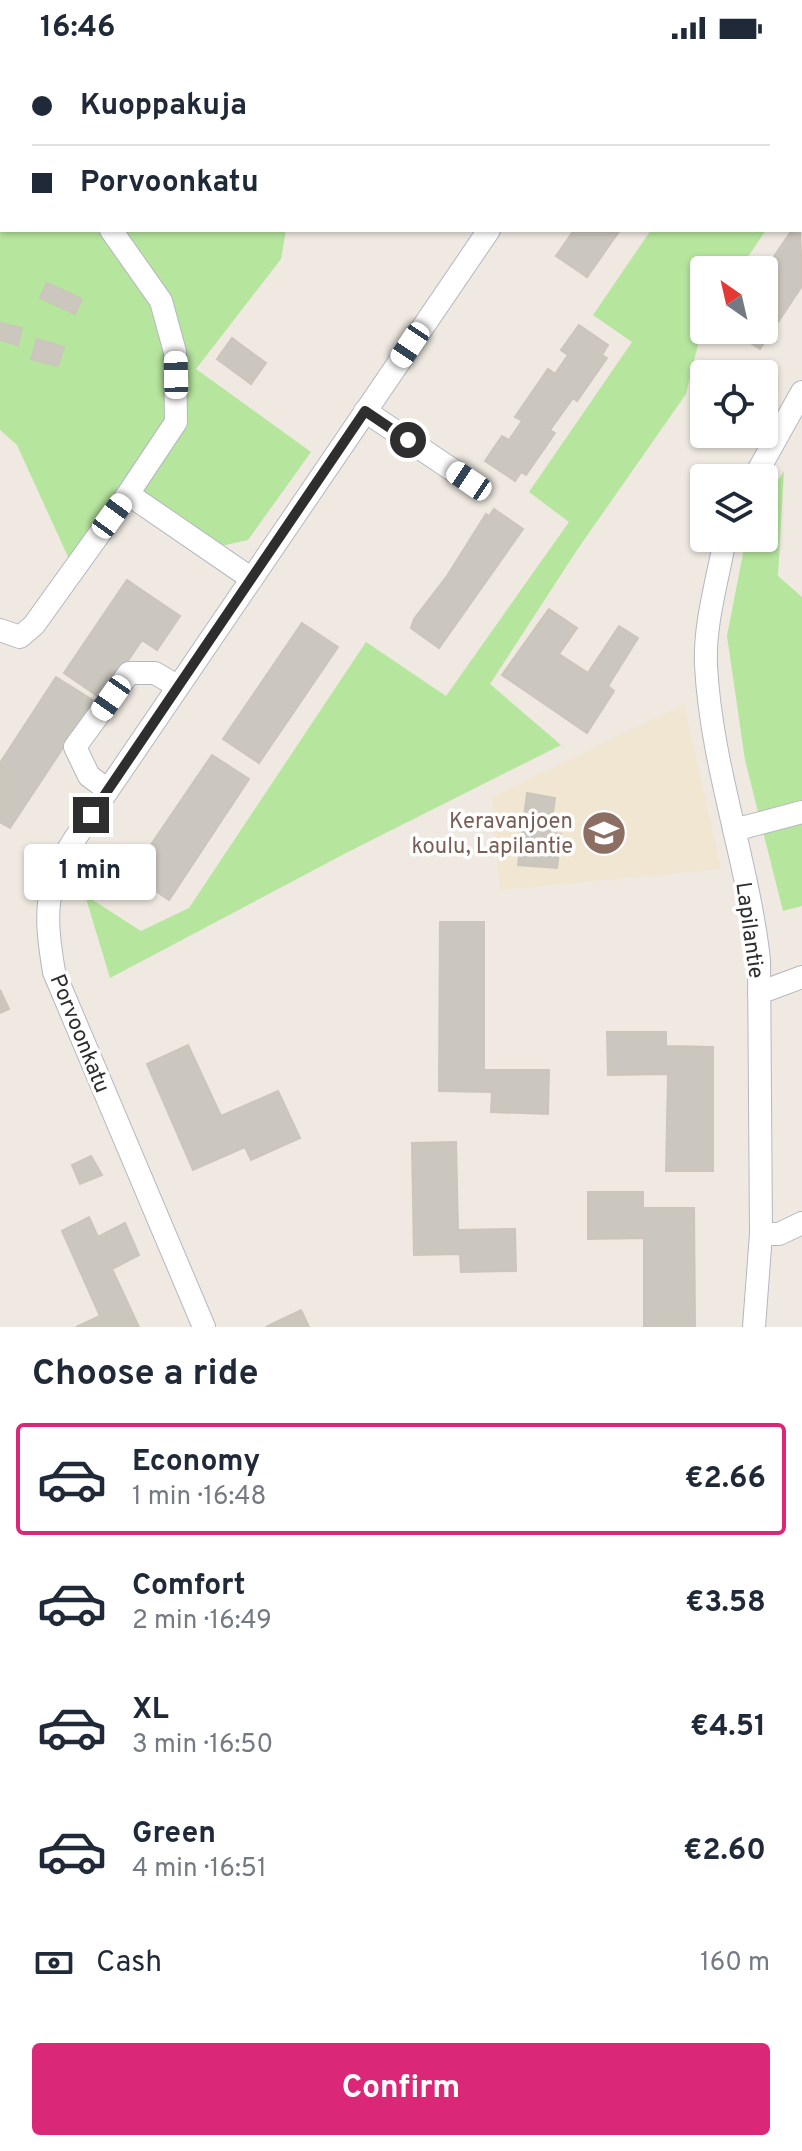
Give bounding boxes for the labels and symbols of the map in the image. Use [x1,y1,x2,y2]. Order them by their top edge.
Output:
north arrow [690,256,778,344]
car [387,318,433,372]
car [164,351,188,399]
route start [390,422,426,458]
car [442,458,496,504]
car [88,490,136,542]
car [87,671,135,725]
route end [73,797,109,833]
place label: Keravanjoen koulu, Lapilantie [412,809,573,861]
school or university icon: Keravanjoen koulu, Lapilantie [580,809,628,857]
callout: 1 min [25,843,157,899]
street label: Lapilantie [728,880,769,980]
street label: Porvoonkatu [43,971,115,1097]

